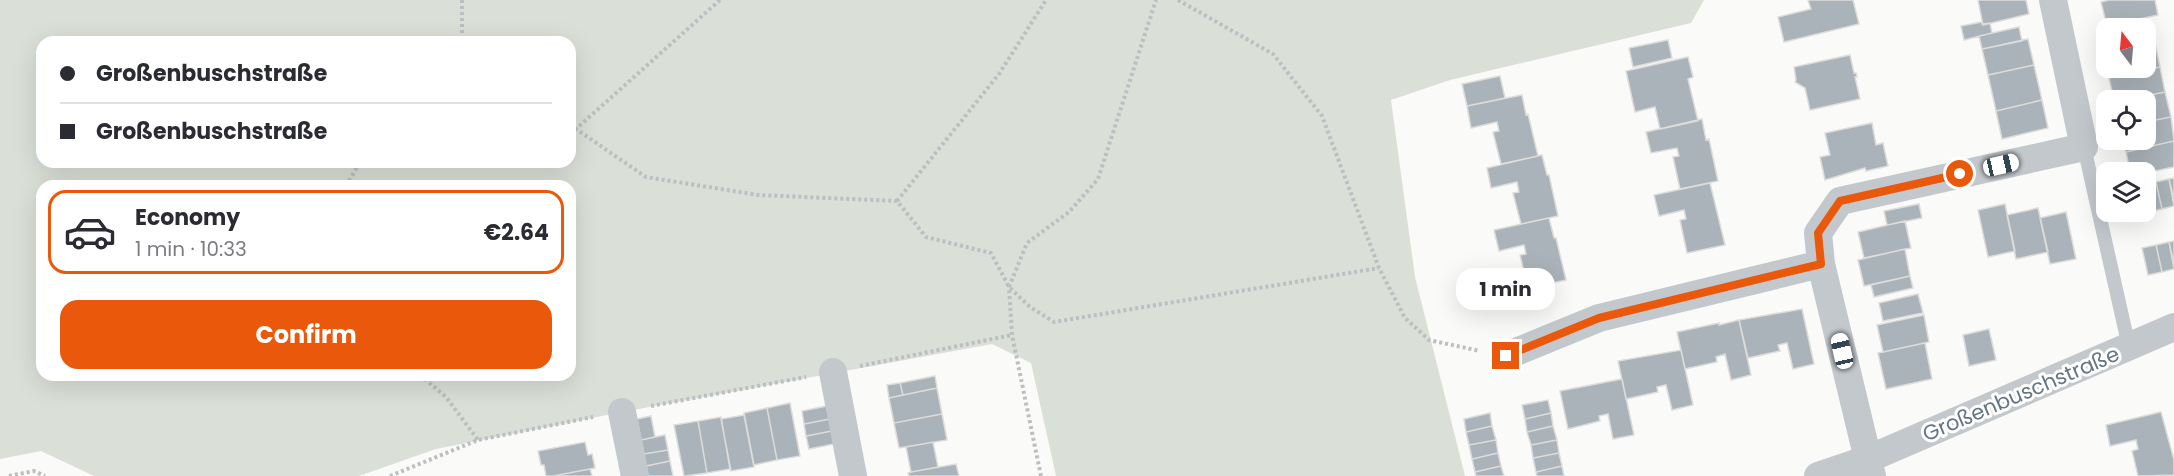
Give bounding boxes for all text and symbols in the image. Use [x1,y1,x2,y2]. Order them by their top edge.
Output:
north arrow [2096,18,2156,78]
map controls [2096,18,2156,222]
text: Großenbuschstraße [96,58,327,89]
button: locate [2096,90,2156,150]
text: Großenbuschstraße [96,116,327,147]
car [1981,152,2021,178]
route start [1946,160,1973,187]
button: layers [2096,162,2156,222]
text: Economy [135,202,240,233]
icon: car [63,205,117,259]
text: €2.64 [484,217,549,248]
text: 1 min · 10:33 [135,235,247,263]
callout: 1 min [1456,269,1556,311]
text: 1 min [1479,275,1532,303]
button: Confirm [60,300,552,369]
car [1829,331,1855,371]
street label: Großenbuschstraße [1918,339,2124,448]
route end [1492,342,1519,369]

